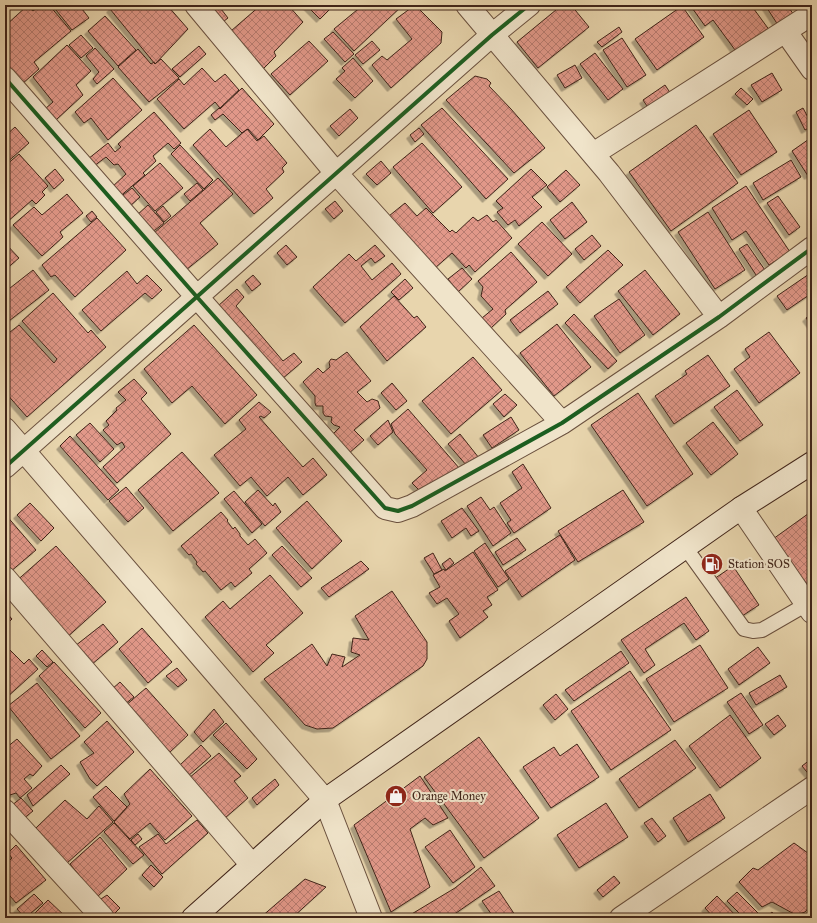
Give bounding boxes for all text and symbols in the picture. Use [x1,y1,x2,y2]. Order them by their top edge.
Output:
fuel station icon: Station SOS [699,551,725,577]
place label: Station SOS [728,557,790,571]
shop icon: Orange Money [383,783,409,809]
place label: Orange Money [412,789,486,804]

